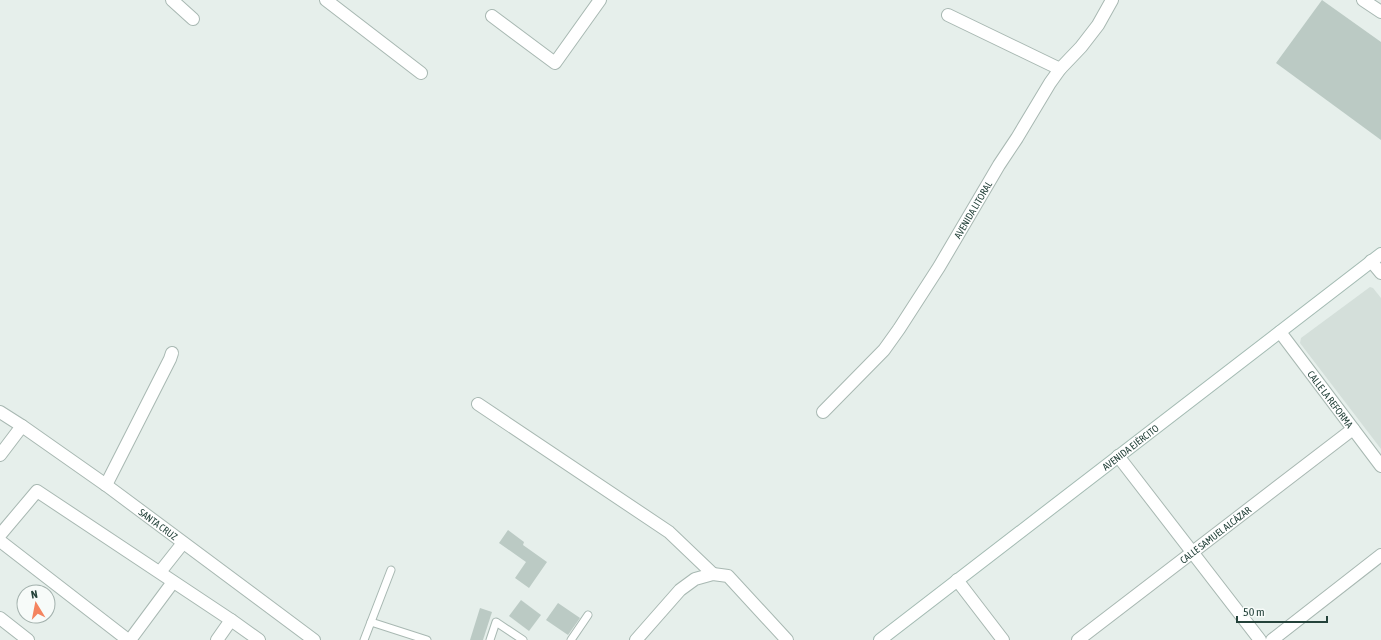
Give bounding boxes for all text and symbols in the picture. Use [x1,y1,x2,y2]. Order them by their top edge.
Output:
street label: AVENIDA LITORAL [952,179,994,241]
street label: CALLE LA REFORMA [1305,369,1355,430]
street label: AVENIDA EJÉRCITO [1100,422,1161,473]
street label: CALLE SAMUEL ALCÁZAR [1178,504,1253,566]
street label: SANTA CRUZ [137,506,180,543]
north arrow [16,584,56,624]
text: N [30,588,39,601]
scale bar [1237,598,1327,624]
text: 50 m [1243,605,1265,619]

